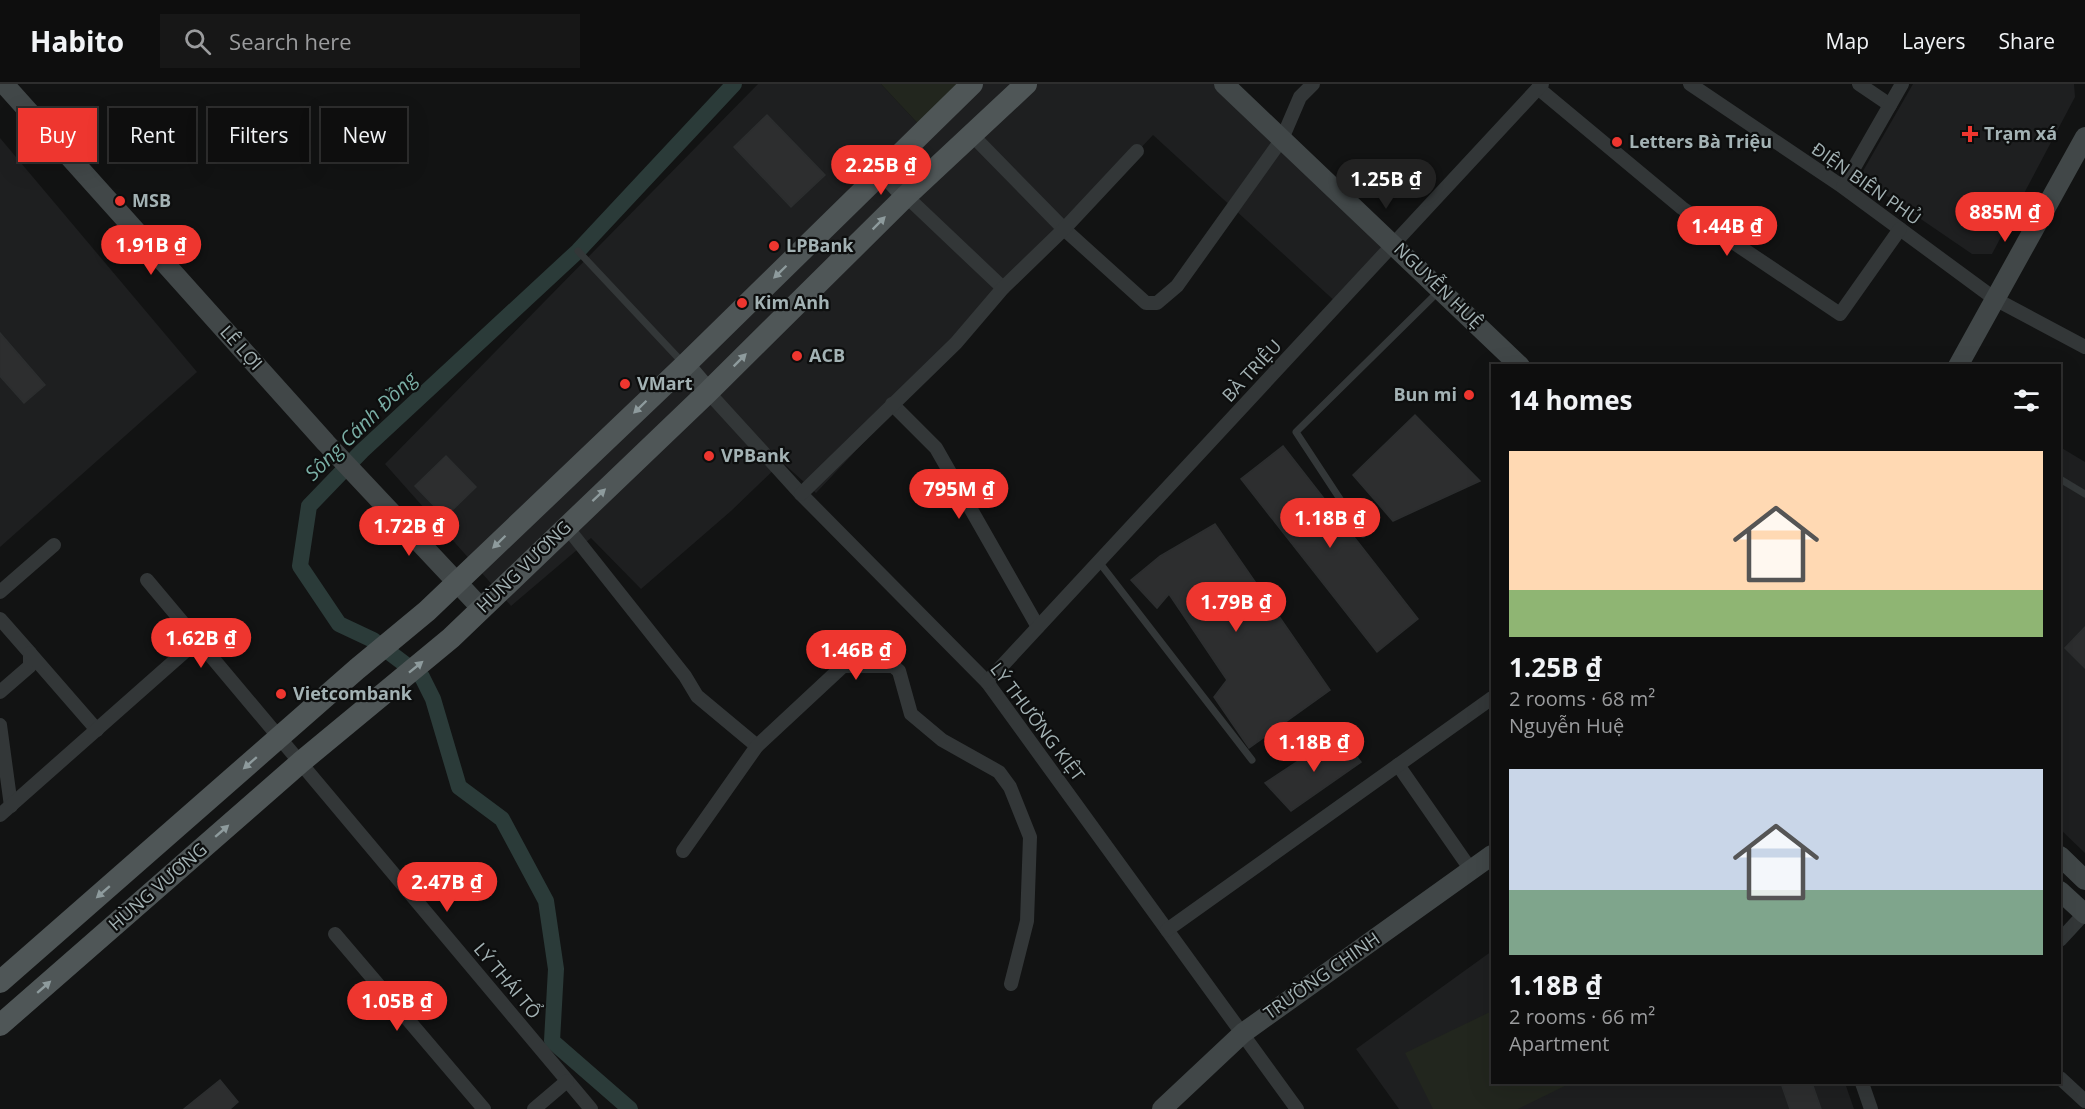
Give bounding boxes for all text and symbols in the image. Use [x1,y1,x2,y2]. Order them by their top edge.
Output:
search box [160,14,580,68]
text: Habito [30,22,124,60]
icon: search [181,25,214,58]
text: Search here [229,26,352,56]
text: Map [1826,27,1869,55]
text: Layers [1902,27,1966,55]
text: Share [1999,27,2055,55]
chip: Buy [18,108,97,162]
chip: Rent [109,108,196,162]
chip: Filters [208,108,309,162]
chip: New [321,108,407,162]
place label: Trạm xá [1984,121,2057,145]
marker: Trạm xá [1961,125,1979,143]
place label: Letters Bà Triệu [1629,129,1772,153]
marker: Letters Bà Triệu [1610,135,1624,149]
street label: ĐIỆN BIÊN PHỦ [1807,137,1926,230]
pin: 2.25B ₫ [826,145,936,196]
text: 2.25B ₫ [845,151,917,178]
pin: 1.25B ₫ [1331,159,1441,210]
text: 1.25B ₫ [1350,165,1422,192]
place label: MSB [132,188,171,212]
pin: 885M ₫ [1956,192,2054,243]
marker: MSB [113,194,127,208]
text: 885M ₫ [1969,198,2041,225]
pin: 1.44B ₫ [1672,206,1782,257]
text: 1.44B ₫ [1691,212,1763,239]
one-way arrow [871,216,886,230]
pin: 1.91B ₫ [96,225,206,276]
text: 1.91B ₫ [115,231,187,258]
place label: LPBank [786,233,854,257]
street label: NGUYỄN HUỆ [1389,236,1489,334]
marker: LPBank [767,239,781,253]
one-way arrow [774,264,788,278]
place label: Kim Anh [754,290,830,314]
marker: Kim Anh [735,296,749,310]
street label: LÊ LỢI [215,320,268,375]
street label: BÀ TRIỆU [1216,334,1286,407]
place label: ACB [809,343,845,367]
marker: ACB [790,349,804,363]
one-way arrow [733,354,747,368]
water label: Sông Cánh Đồng [299,365,423,486]
place label: VMart [637,371,693,395]
marker: VMart [618,377,632,391]
place label: Bun mi [1393,382,1457,406]
text: 14 homes [1509,382,1633,418]
icon: filters [2010,384,2043,417]
marker: Bun mi [1462,388,1476,402]
one-way arrow [634,400,648,414]
place label: VPBank [721,443,791,467]
marker: VPBank [702,449,716,463]
pin: 795M ₫ [910,469,1008,520]
text: 795M ₫ [923,475,995,502]
one-way arrow [591,489,606,502]
icon: home [1722,490,1830,598]
pin: 1.18B ₫ [1275,498,1385,549]
text: 1.18B ₫ [1294,504,1366,531]
pin: 1.72B ₫ [354,506,464,557]
text: 1.72B ₫ [373,512,445,539]
street label: HÙNG VƯƠNG [471,515,576,618]
one-way arrow [492,535,507,549]
pin: 1.79B ₫ [1181,582,1291,633]
text: 1.79B ₫ [1200,588,1272,615]
pin: 1.62B ₫ [146,618,256,669]
text: 1.62B ₫ [165,624,237,651]
pin: 1.46B ₫ [801,630,911,681]
text: 1.46B ₫ [820,636,892,663]
text: 1.25B ₫ [1509,649,1602,685]
street label: LÝ THƯỜNG KIỆT [985,657,1090,786]
one-way arrow [408,660,424,673]
place label: Vietcombank [293,681,413,705]
text: 2 rooms · 68 m² [1509,685,1655,712]
marker: Vietcombank [274,687,288,701]
text: Nguyễn Huệ [1509,712,1624,739]
pin: 1.18B ₫ [1259,722,1369,773]
text: 1.18B ₫ [1278,728,1350,755]
one-way arrow [243,756,258,769]
icon: home [1722,808,1830,916]
one-way arrow [214,825,229,838]
street label: HÙNG VƯƠNG [103,837,212,936]
pin: 2.47B ₫ [392,862,502,913]
text: 2.47B ₫ [411,868,483,895]
one-way arrow [96,885,111,898]
street label: TRƯỜNG CHINH [1259,926,1384,1024]
street label: LÝ THÁI TỔ [469,937,547,1023]
text: 1.18B ₫ [1509,967,1602,1003]
one-way arrow [36,981,51,994]
pin: 1.05B ₫ [342,981,452,1032]
text: 1.05B ₫ [361,987,433,1014]
text: 2 rooms · 66 m² [1509,1003,1655,1030]
text: Apartment [1509,1030,1609,1057]

